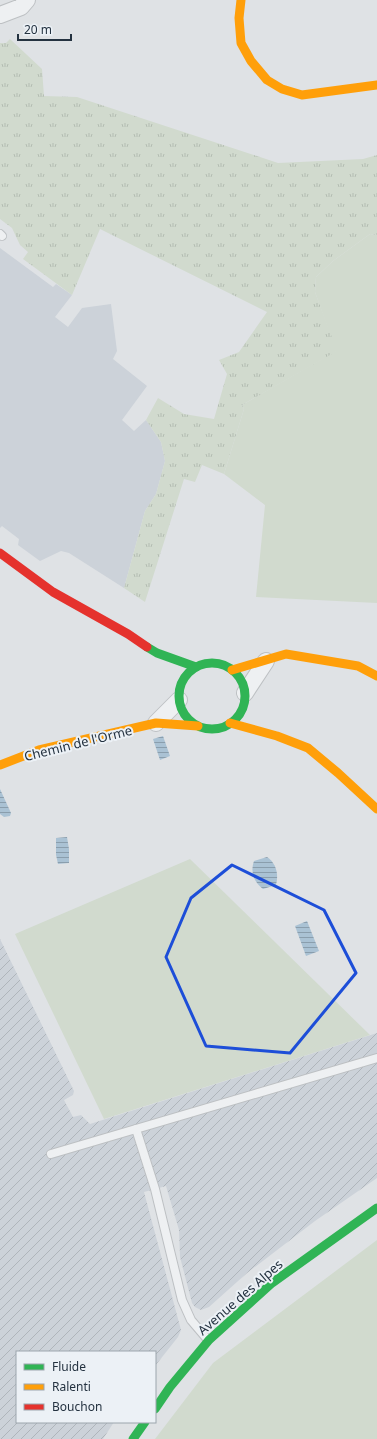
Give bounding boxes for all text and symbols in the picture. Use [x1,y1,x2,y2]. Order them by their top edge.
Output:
scale bar [18,16,71,42]
text: 20 m [24,21,52,38]
street label: Chemin de l'Orme [22,721,134,765]
street label: Avenue des Alpes [194,1255,286,1339]
legend [16,1351,156,1423]
text: Fluide [52,1358,86,1375]
text: Ralenti [52,1378,91,1395]
text: Bouchon [52,1398,102,1415]

